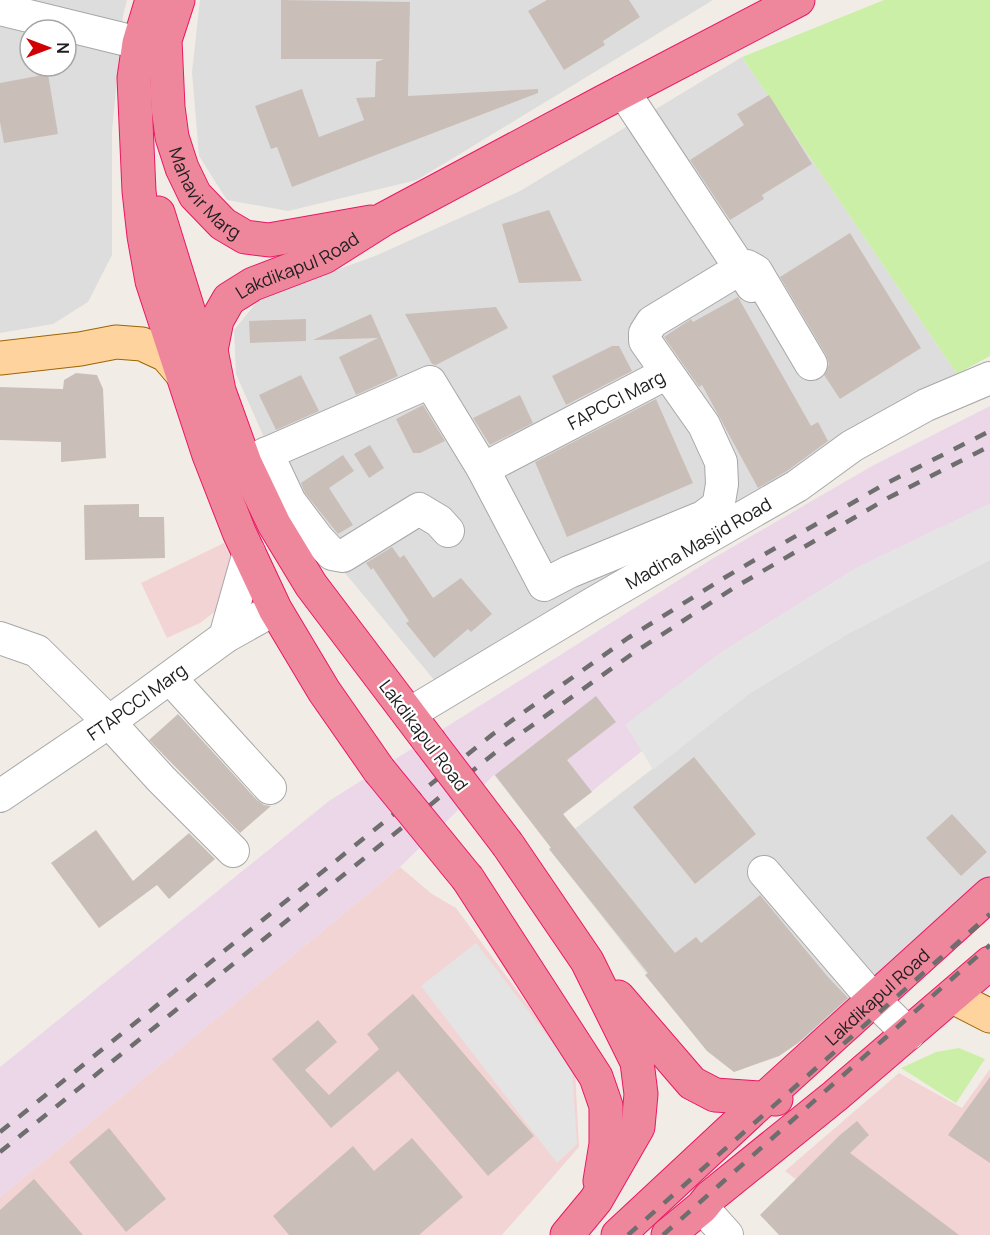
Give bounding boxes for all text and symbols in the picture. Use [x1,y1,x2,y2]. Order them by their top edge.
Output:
north arrow [18,18,78,78]
text: N [52,42,74,54]
street label: Mahavir Marg [164,144,246,244]
street label: Lakdikapul Road [231,226,363,304]
street label: FAPCCI Marg [563,364,669,435]
street label: Madina Masjid Road [621,491,775,594]
street label: FTAPCCI Marg [82,657,191,746]
street label: Lakdikapul Road [374,674,474,796]
street label: Lakdikapul Road [819,943,934,1050]

